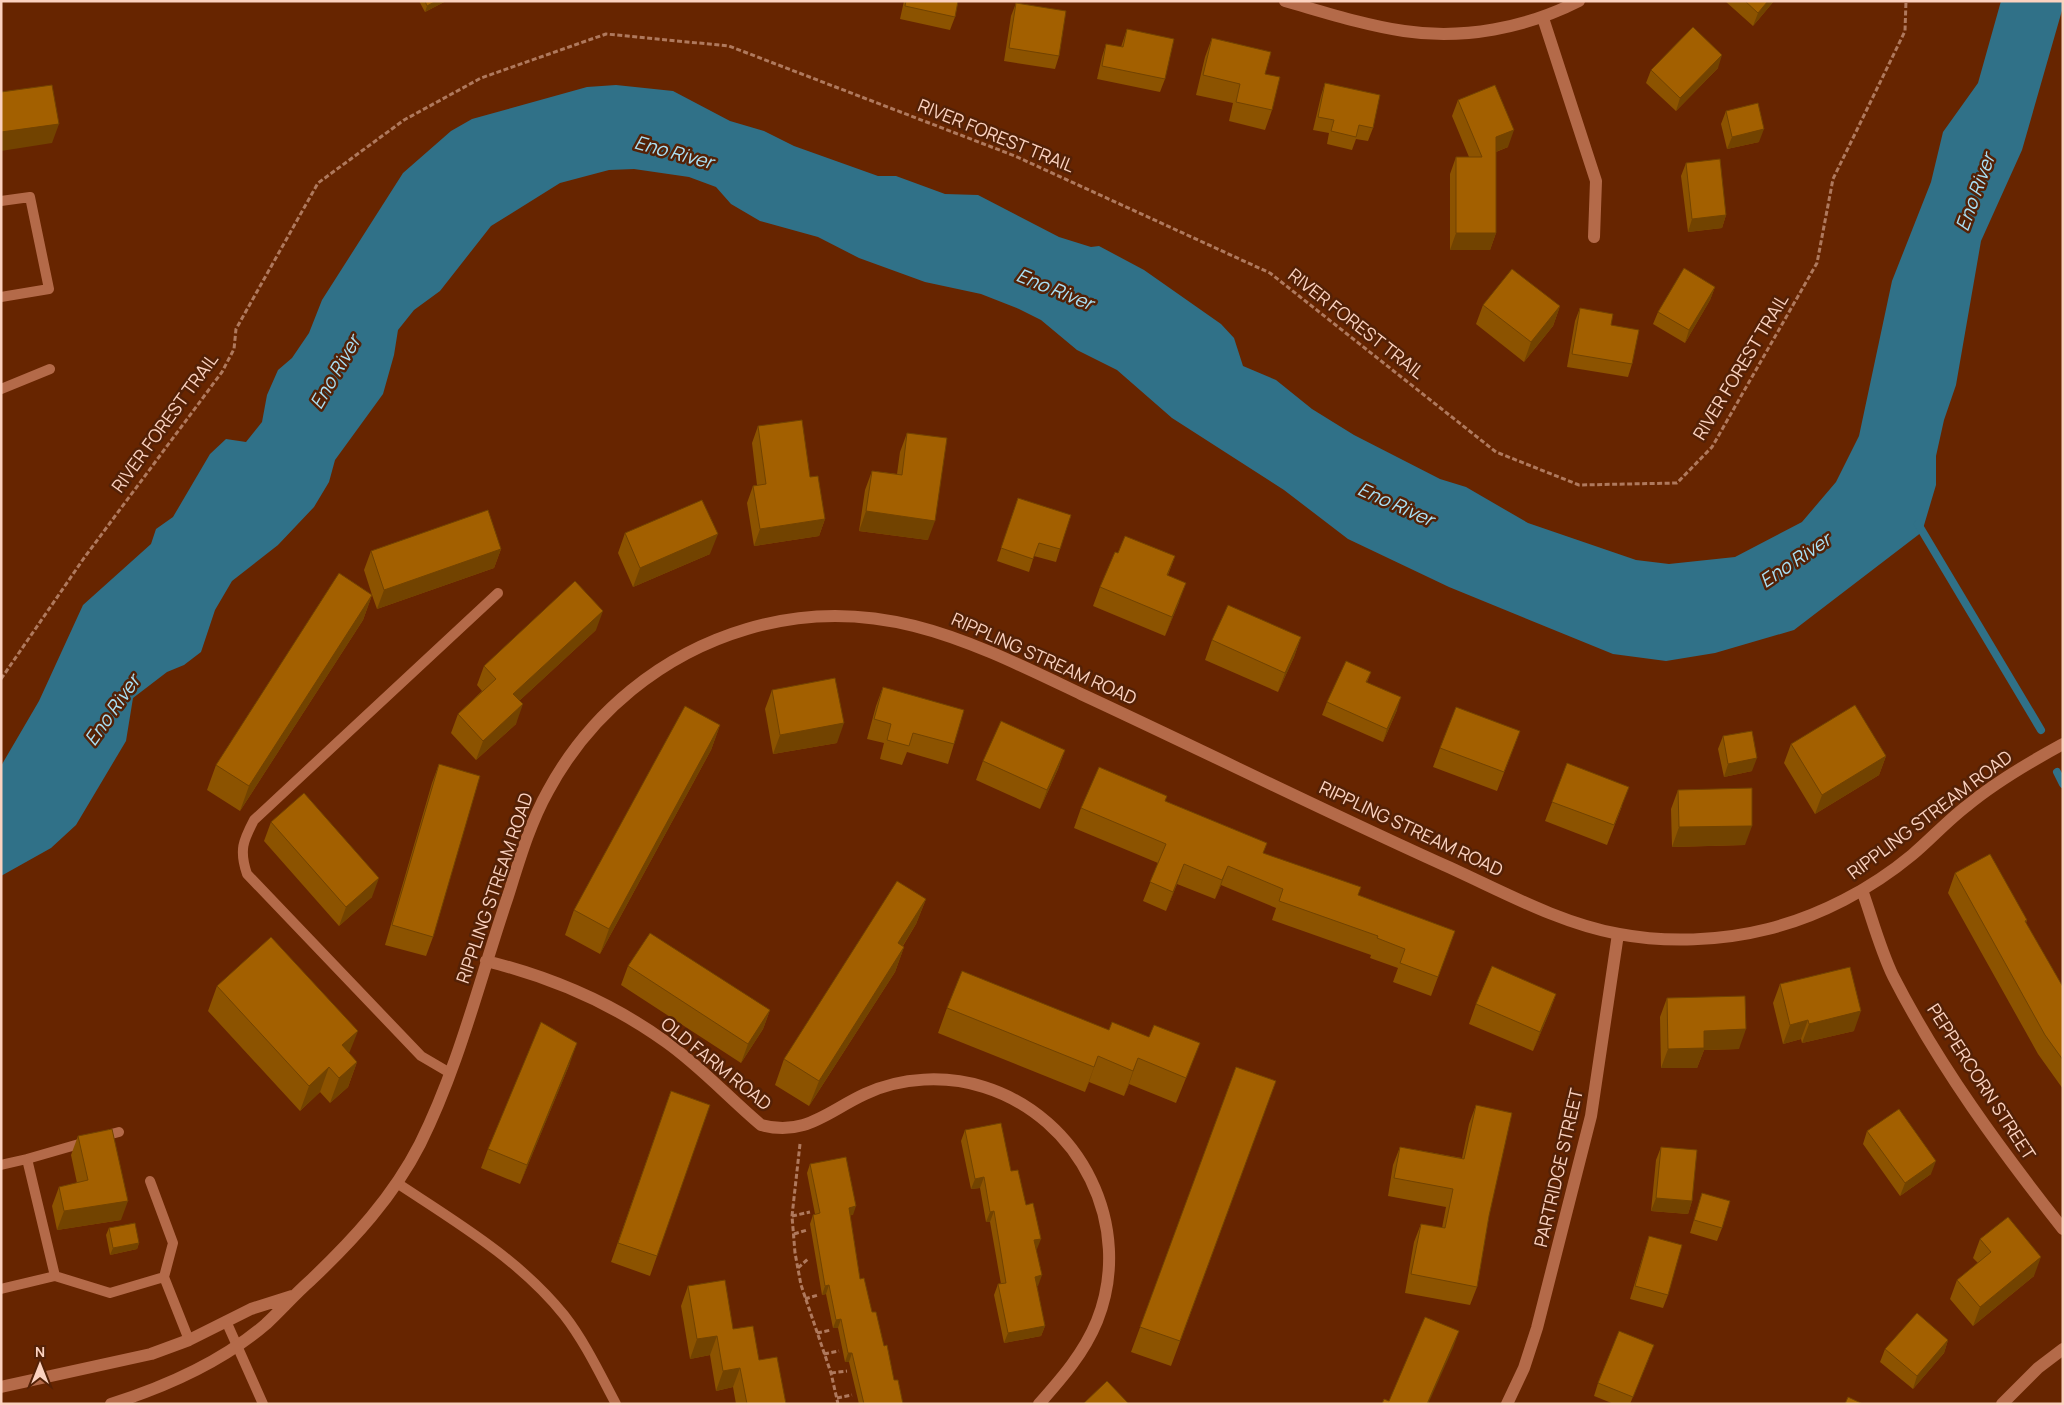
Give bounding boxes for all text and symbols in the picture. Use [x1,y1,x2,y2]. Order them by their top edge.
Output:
street label: RIVER FOREST TRAIL [915,93,1078,177]
water label: Eno River [632,129,718,176]
water label: Eno River [1949,148,2002,234]
water label: Eno River [1013,262,1099,317]
street label: RIVER FOREST TRAIL [1284,262,1430,384]
street label: RIVER FOREST TRAIL [1687,289,1793,444]
water label: Eno River [304,329,368,413]
street label: RIVER FOREST TRAIL [106,348,223,497]
water label: Eno River [1354,476,1440,533]
water label: Eno River [1754,525,1838,593]
street label: RIPPLING STREAM ROAD [948,606,1141,710]
water label: Eno River [78,668,147,751]
street label: RIPPLING STREAM ROAD [1842,744,2017,884]
street label: RIPPLING STREAM ROAD [1316,775,1507,881]
street label: RIPPLING STREAM ROAD [450,789,538,986]
street label: PEPPERCORN STREET [1922,999,2042,1164]
street label: OLD FARM ROAD [656,1011,777,1115]
street label: PARTRIDGE STREET [1528,1086,1588,1249]
north arrow [15,1340,65,1390]
text: N [35,1342,45,1361]

